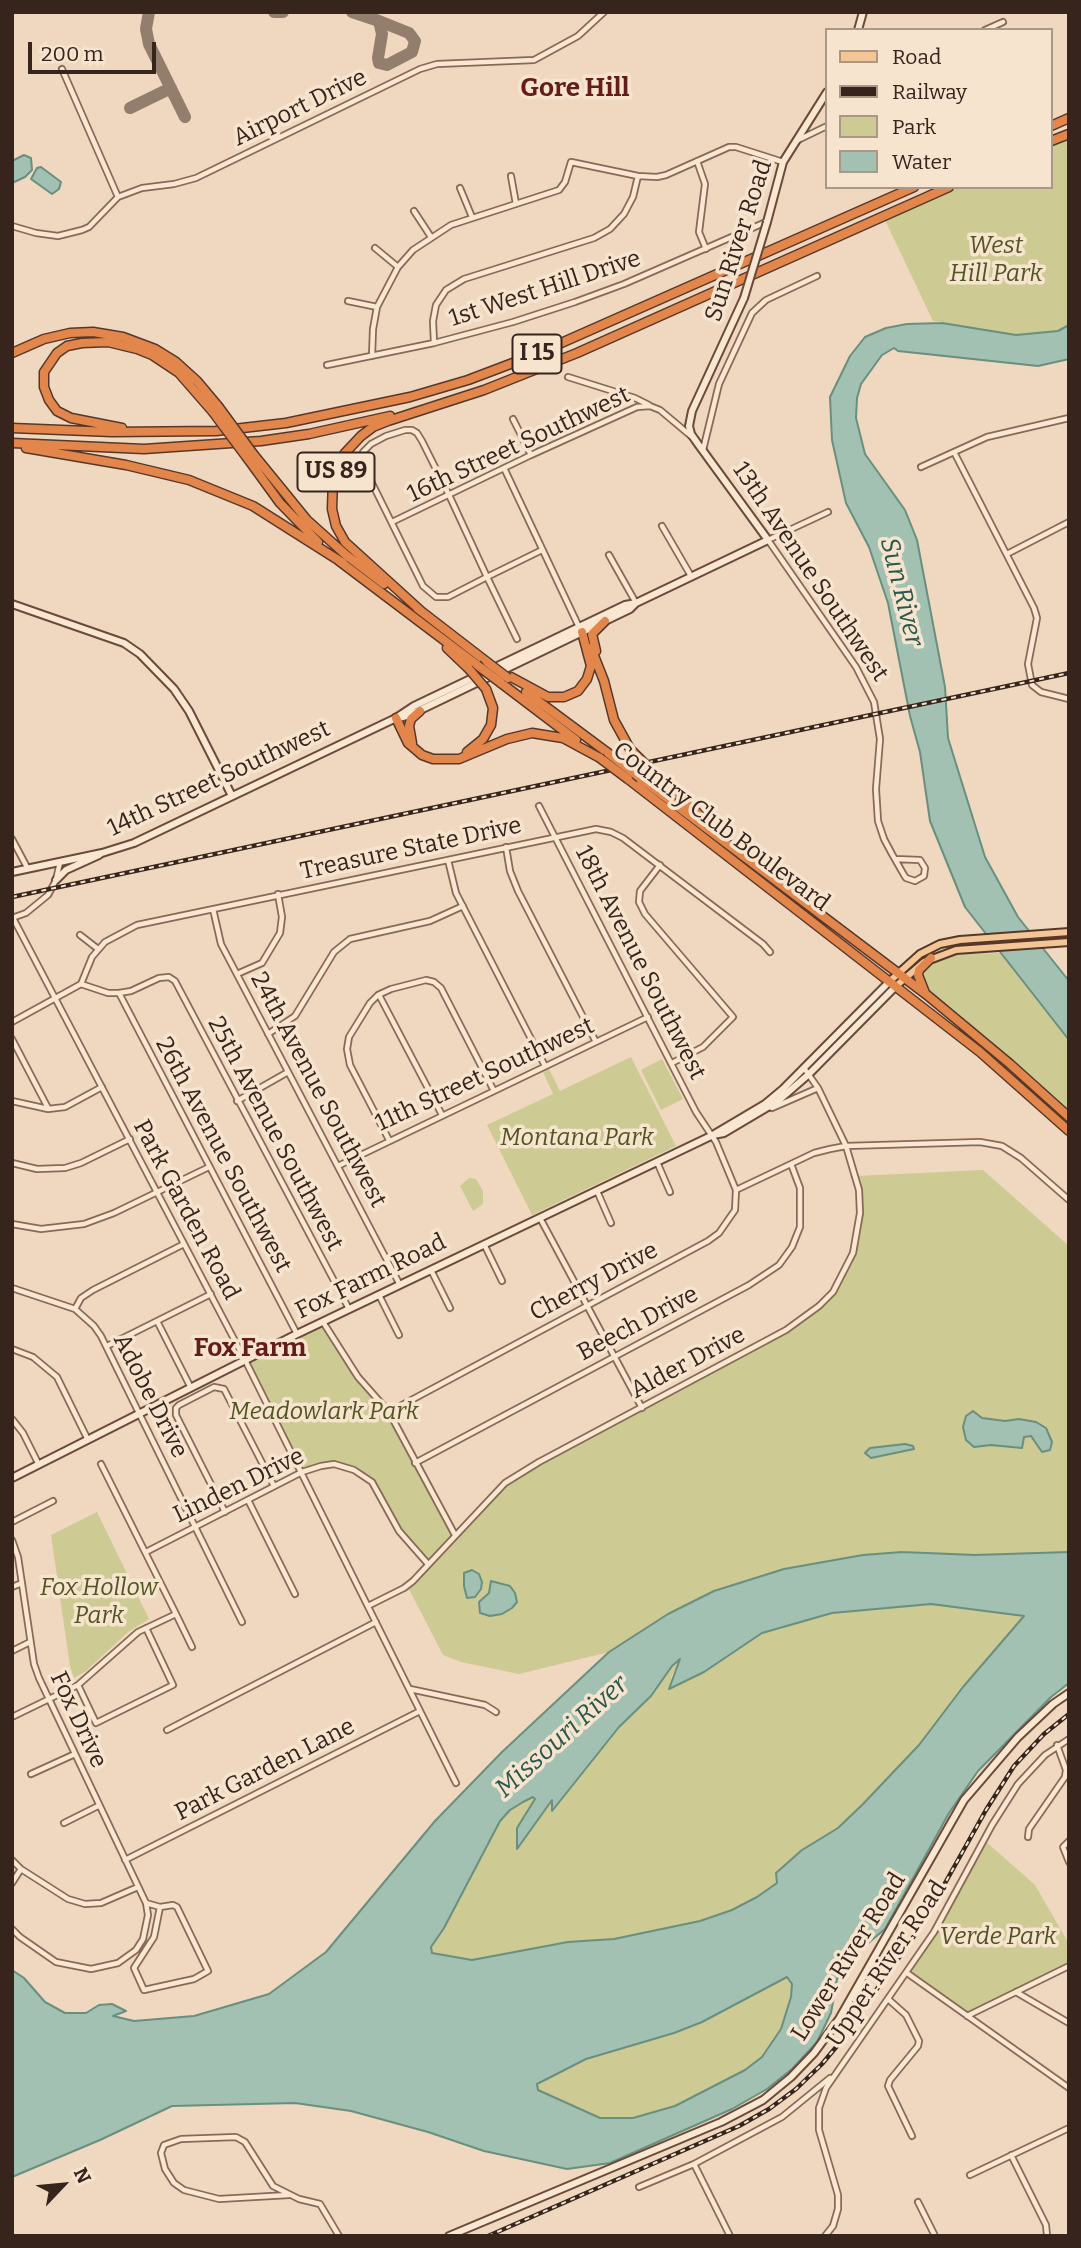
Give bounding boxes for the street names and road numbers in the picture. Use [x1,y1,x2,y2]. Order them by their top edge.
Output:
street label: Airport Drive [228,63,372,153]
street label: Sun River Road [699,157,779,325]
street label: 1st West Hill Drive [446,244,644,334]
road number: I 15 [512,334,562,374]
street label: 16th Street Southwest [403,381,635,509]
road number: US 89 [298,452,374,492]
street label: 13th Avenue Southwest [726,457,894,687]
street label: 14th Street Southwest [103,715,335,843]
street label: Country Club Boulevard [607,736,835,918]
street label: Treasure State Drive [298,812,524,886]
street label: 18th Avenue Southwest [568,841,712,1085]
street label: 24th Avenue Southwest [244,968,392,1212]
street label: 25th Avenue Southwest [201,1012,349,1256]
street label: 11th Street Southwest [371,1012,599,1138]
street label: 26th Avenue Southwest [149,1033,297,1277]
street label: Park Garden Road [126,1115,246,1305]
street label: Fox Farm Road [291,1228,451,1326]
street label: Cherry Drive [525,1236,663,1328]
street label: Beech Drive [573,1280,703,1368]
street label: Alder Drive [626,1321,750,1405]
street label: Adobe Drive [106,1329,194,1463]
street label: Linden Drive [169,1442,309,1530]
street label: Fox Drive [43,1667,113,1773]
street label: Park Garden Lane [170,1712,360,1828]
street label: Lower River Road [786,1868,912,2046]
street label: Upper River Road [821,1875,953,2053]

